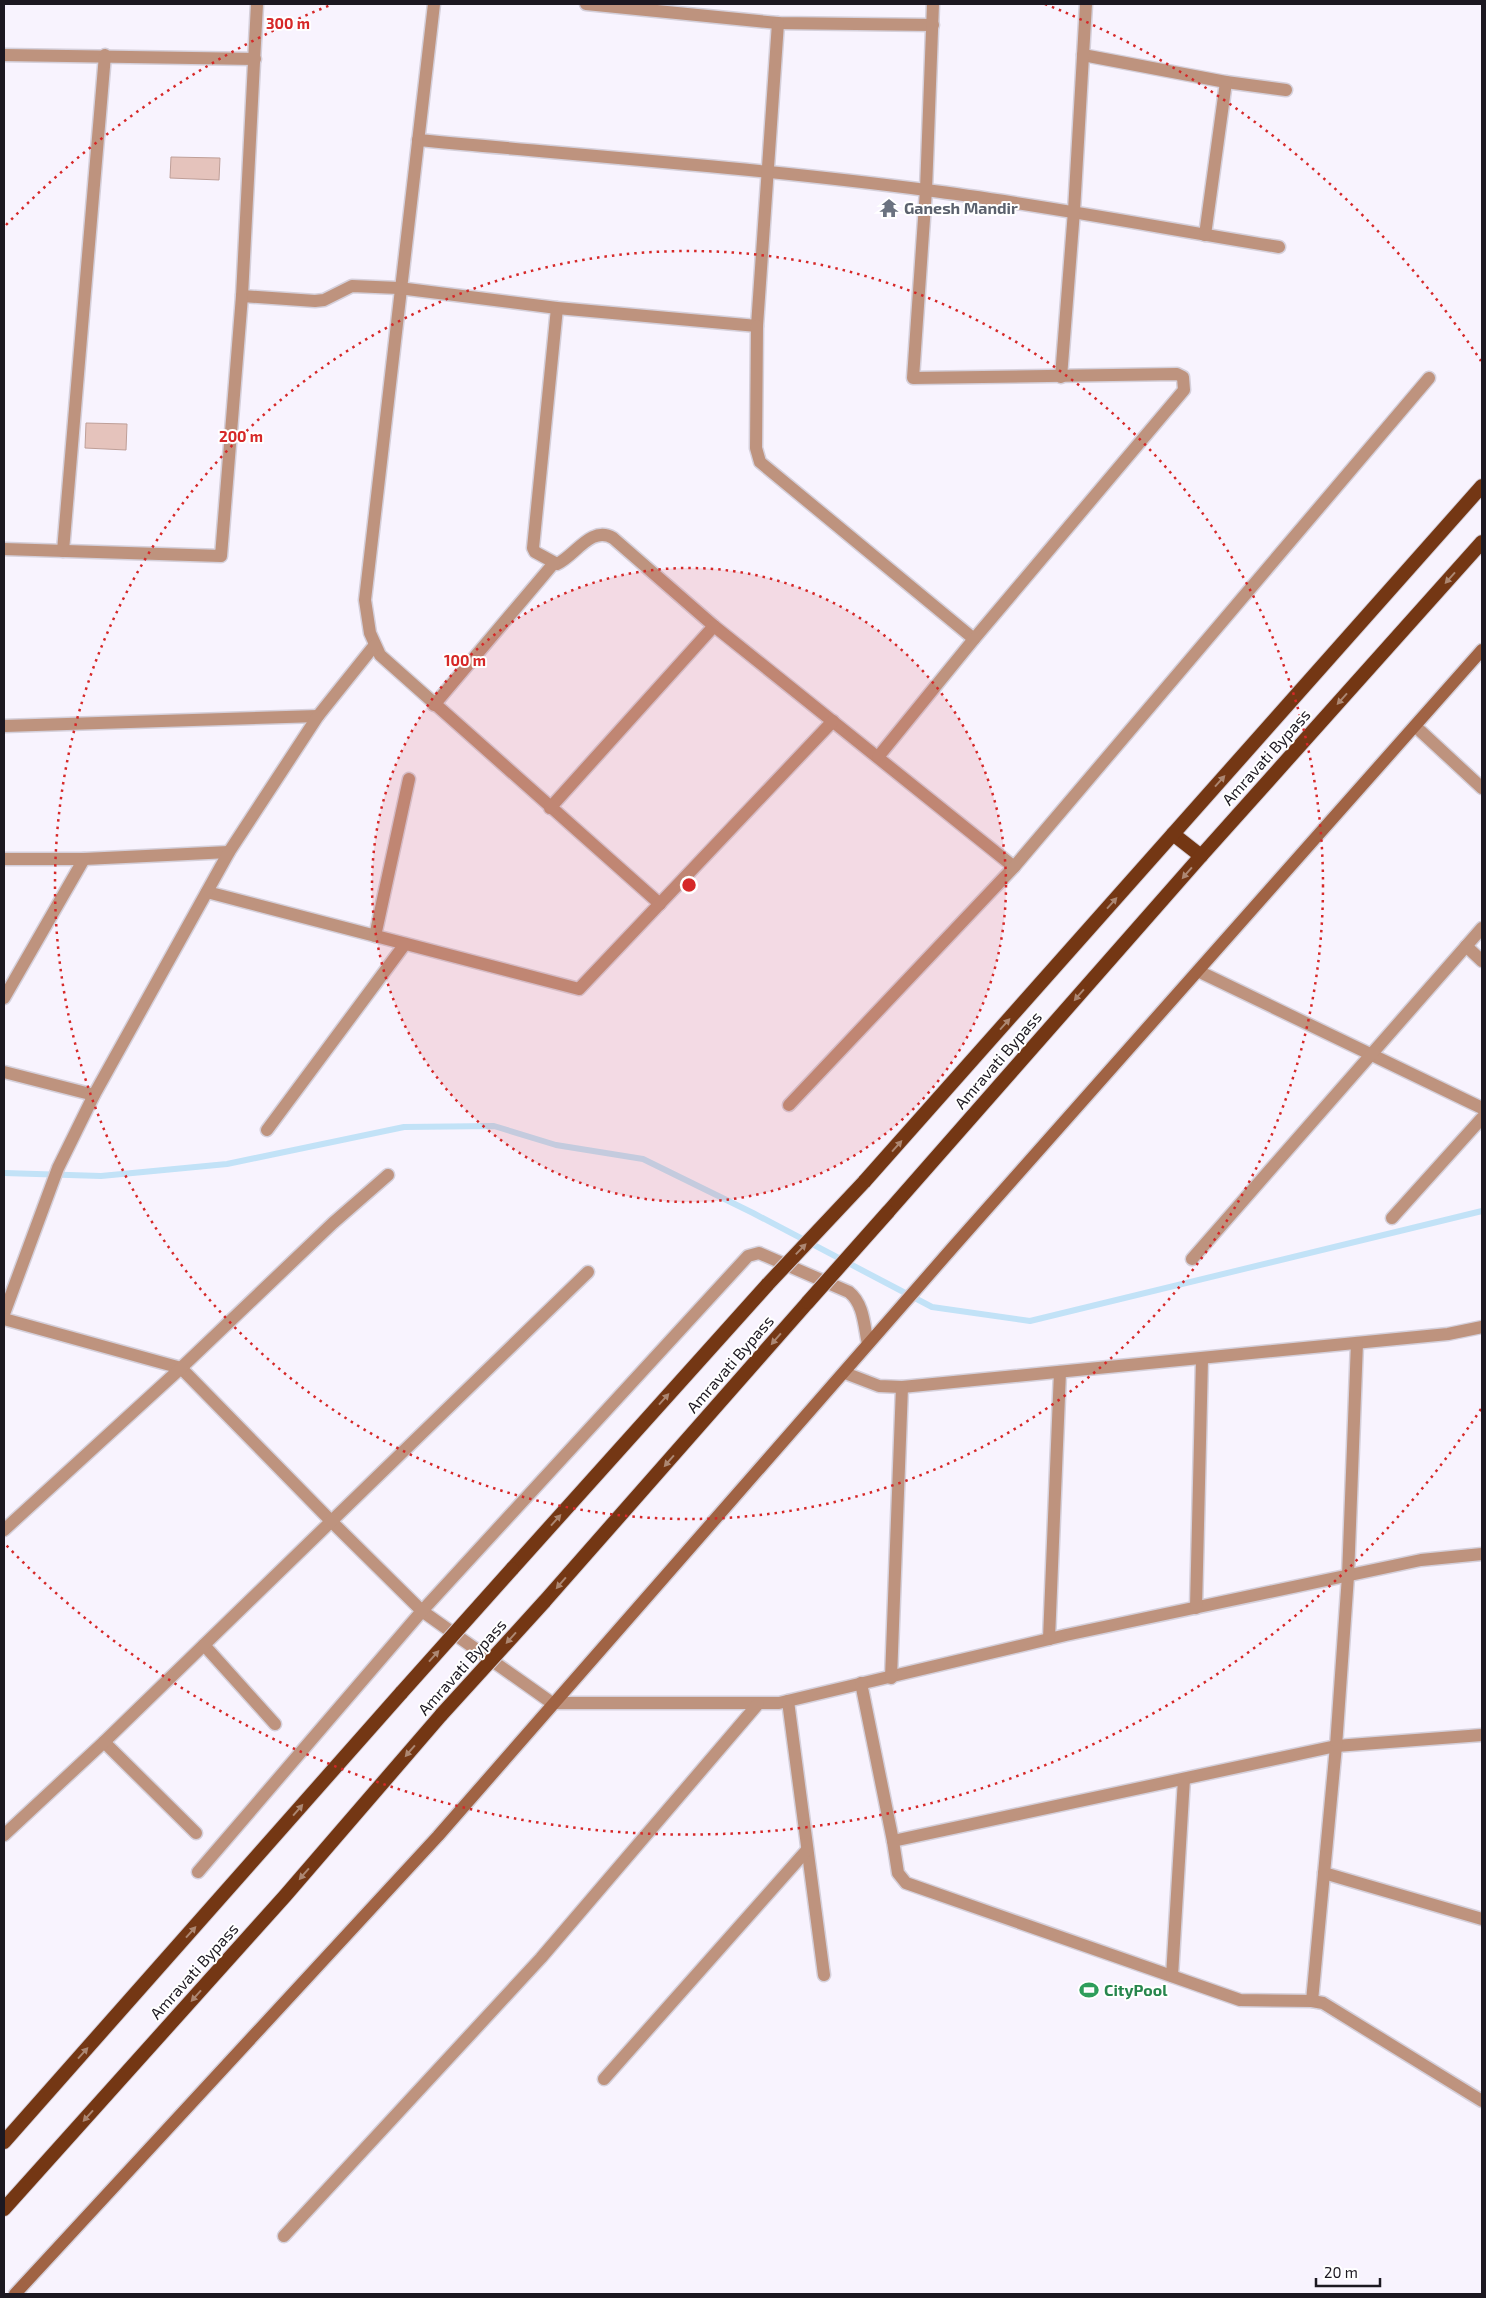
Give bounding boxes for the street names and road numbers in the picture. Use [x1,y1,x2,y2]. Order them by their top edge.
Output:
street label: Amravati Bypass [1218,705,1314,809]
street label: Amravati Bypass [950,1007,1045,1112]
street label: Amravati Bypass [682,1311,777,1416]
street label: Amravati Bypass [414,1615,510,1719]
street label: Amravati Bypass [146,1919,242,2023]

